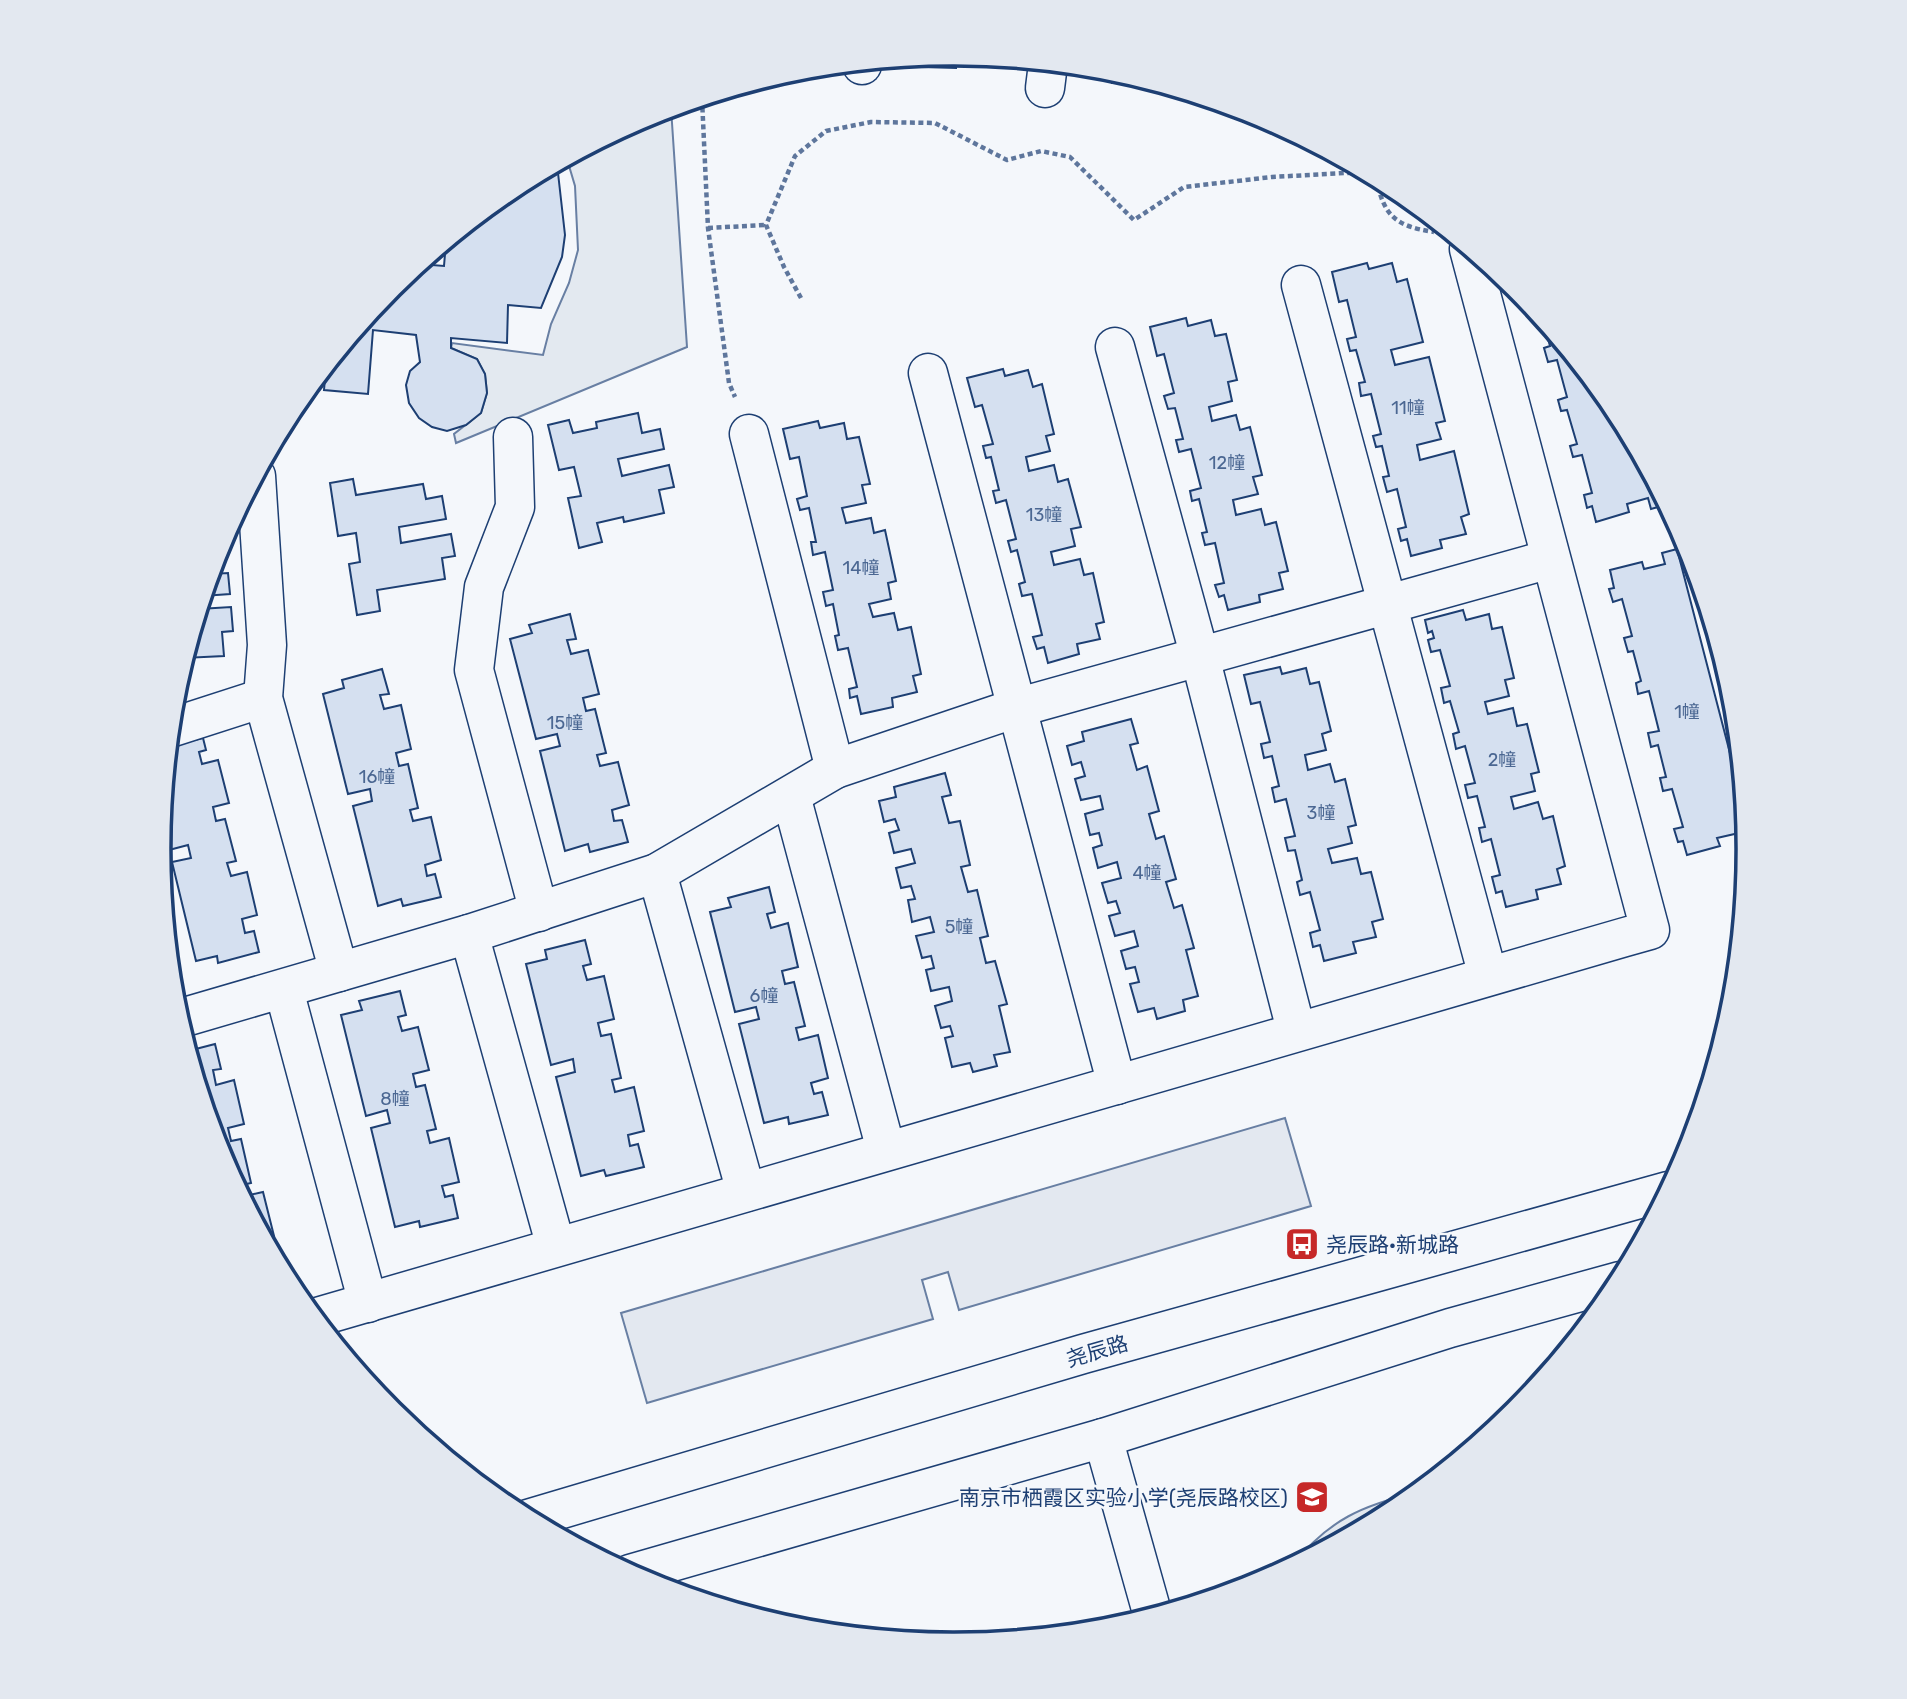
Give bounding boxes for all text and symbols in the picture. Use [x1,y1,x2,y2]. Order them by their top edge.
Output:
house number: 11幢 [1391,397,1425,419]
house number: 12幢 [1209,452,1245,474]
house number: 13幢 [1026,504,1062,526]
house number: 14幢 [843,557,879,579]
house number: 1幢 [1674,701,1700,723]
house number: 15幢 [547,712,583,734]
house number: 2幢 [1488,749,1516,771]
house number: 16幢 [359,766,395,788]
house number: 3幢 [1307,802,1335,824]
house number: 4幢 [1132,862,1162,884]
house number: 5幢 [945,916,973,938]
house number: 6幢 [750,985,778,1007]
house number: 8幢 [380,1088,410,1110]
bus stop icon: 尧辰路·新城路 [1283,1225,1321,1263]
place label: 尧辰路·新城路 [1326,1232,1459,1257]
street label: 尧辰路 [1063,1330,1131,1372]
school or university icon: 南京市栖霞区实验小学(尧辰路校区) [1293,1478,1331,1516]
place label: 南京市栖霞区实验小学(尧辰路校区) [959,1485,1288,1510]

